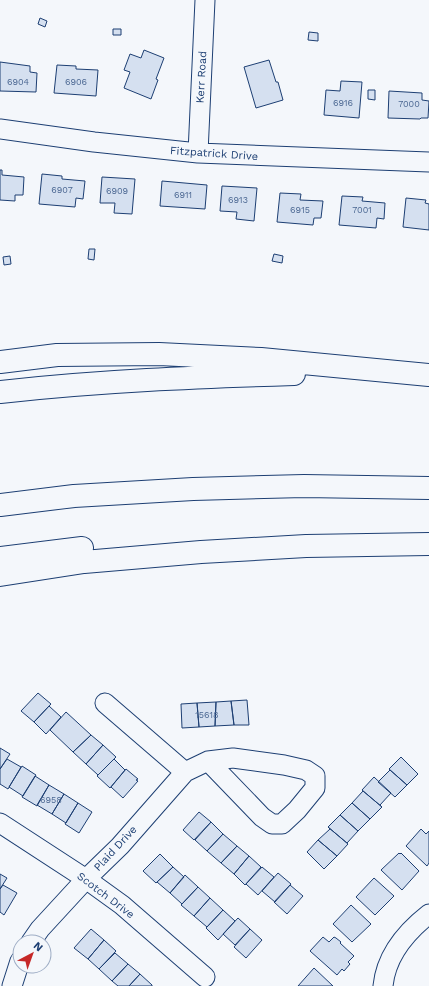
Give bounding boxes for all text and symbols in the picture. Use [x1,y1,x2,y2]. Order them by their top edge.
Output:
street label: Kerr Road [194,51,209,104]
house number: 6904 [7,77,30,87]
house number: 6906 [65,77,87,87]
house number: 6916 [333,98,353,108]
house number: 7000 [398,99,420,109]
street label: Fitzpatrick Drive [169,144,258,163]
house number: 6907 [51,185,73,195]
house number: 6909 [106,186,128,196]
house number: 6911 [174,190,192,200]
house number: 6913 [228,195,248,205]
house number: 6915 [290,205,310,215]
house number: 7001 [352,205,372,215]
house number: 15618 [195,710,219,720]
house number: 6958 [40,795,62,805]
street label: Plaid Drive [91,823,140,874]
street label: Scotch Drive [74,870,137,921]
north arrow [12,934,52,974]
text: N [31,939,46,954]

